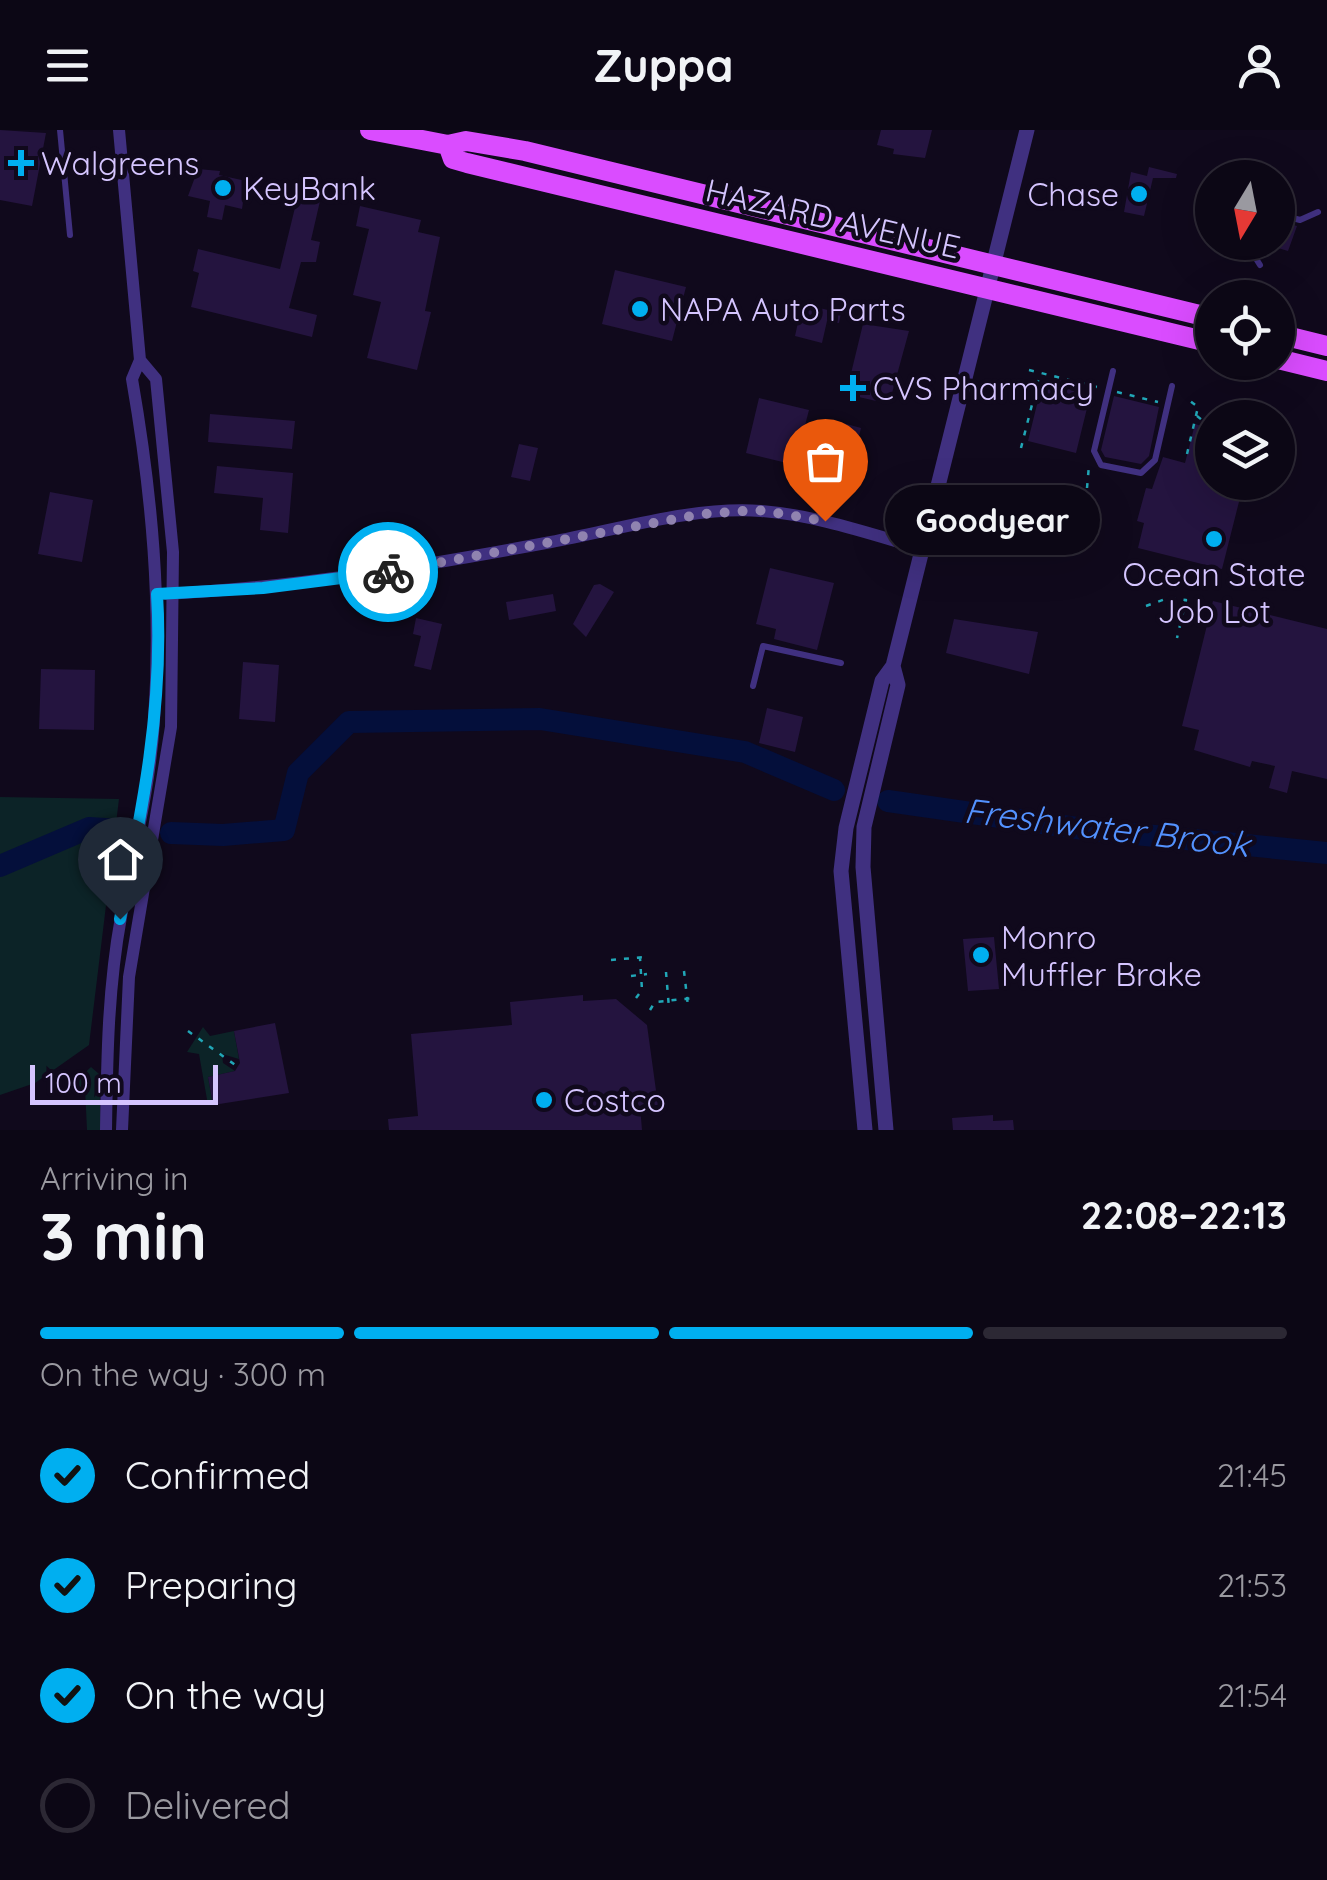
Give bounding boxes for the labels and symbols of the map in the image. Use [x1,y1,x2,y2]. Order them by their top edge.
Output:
place label: Walgreens [41,143,199,183]
marker: Walgreens [10,152,32,174]
north arrow [1195,160,1295,260]
place label: KeyBank [243,168,376,208]
street label: HAZARD AVENUE [702,169,964,267]
place label: Chase [1027,174,1119,214]
marker: KeyBank [212,177,234,199]
marker: Chase [1128,183,1150,205]
place label: NAPA Auto Parts [660,289,906,329]
marker: NAPA Auto Parts [629,298,651,320]
place label: CVS Pharmacy [873,368,1094,408]
marker: CVS Pharmacy [842,377,864,399]
pin [783,419,868,522]
callout: Goodyear [885,486,1100,556]
courier [338,522,438,622]
marker: Ocean State Job Lot [1203,528,1225,550]
place label: Ocean State Job Lot [1122,554,1306,631]
water label: Freshwater Brook [962,788,1255,867]
pin [78,817,163,920]
place label: Monro Muffler Brake [1001,917,1202,994]
marker: Monro Muffler Brake [970,944,992,966]
scale bar [30,1060,218,1104]
place label: Costco [564,1080,666,1120]
marker: Costco [533,1089,555,1111]

